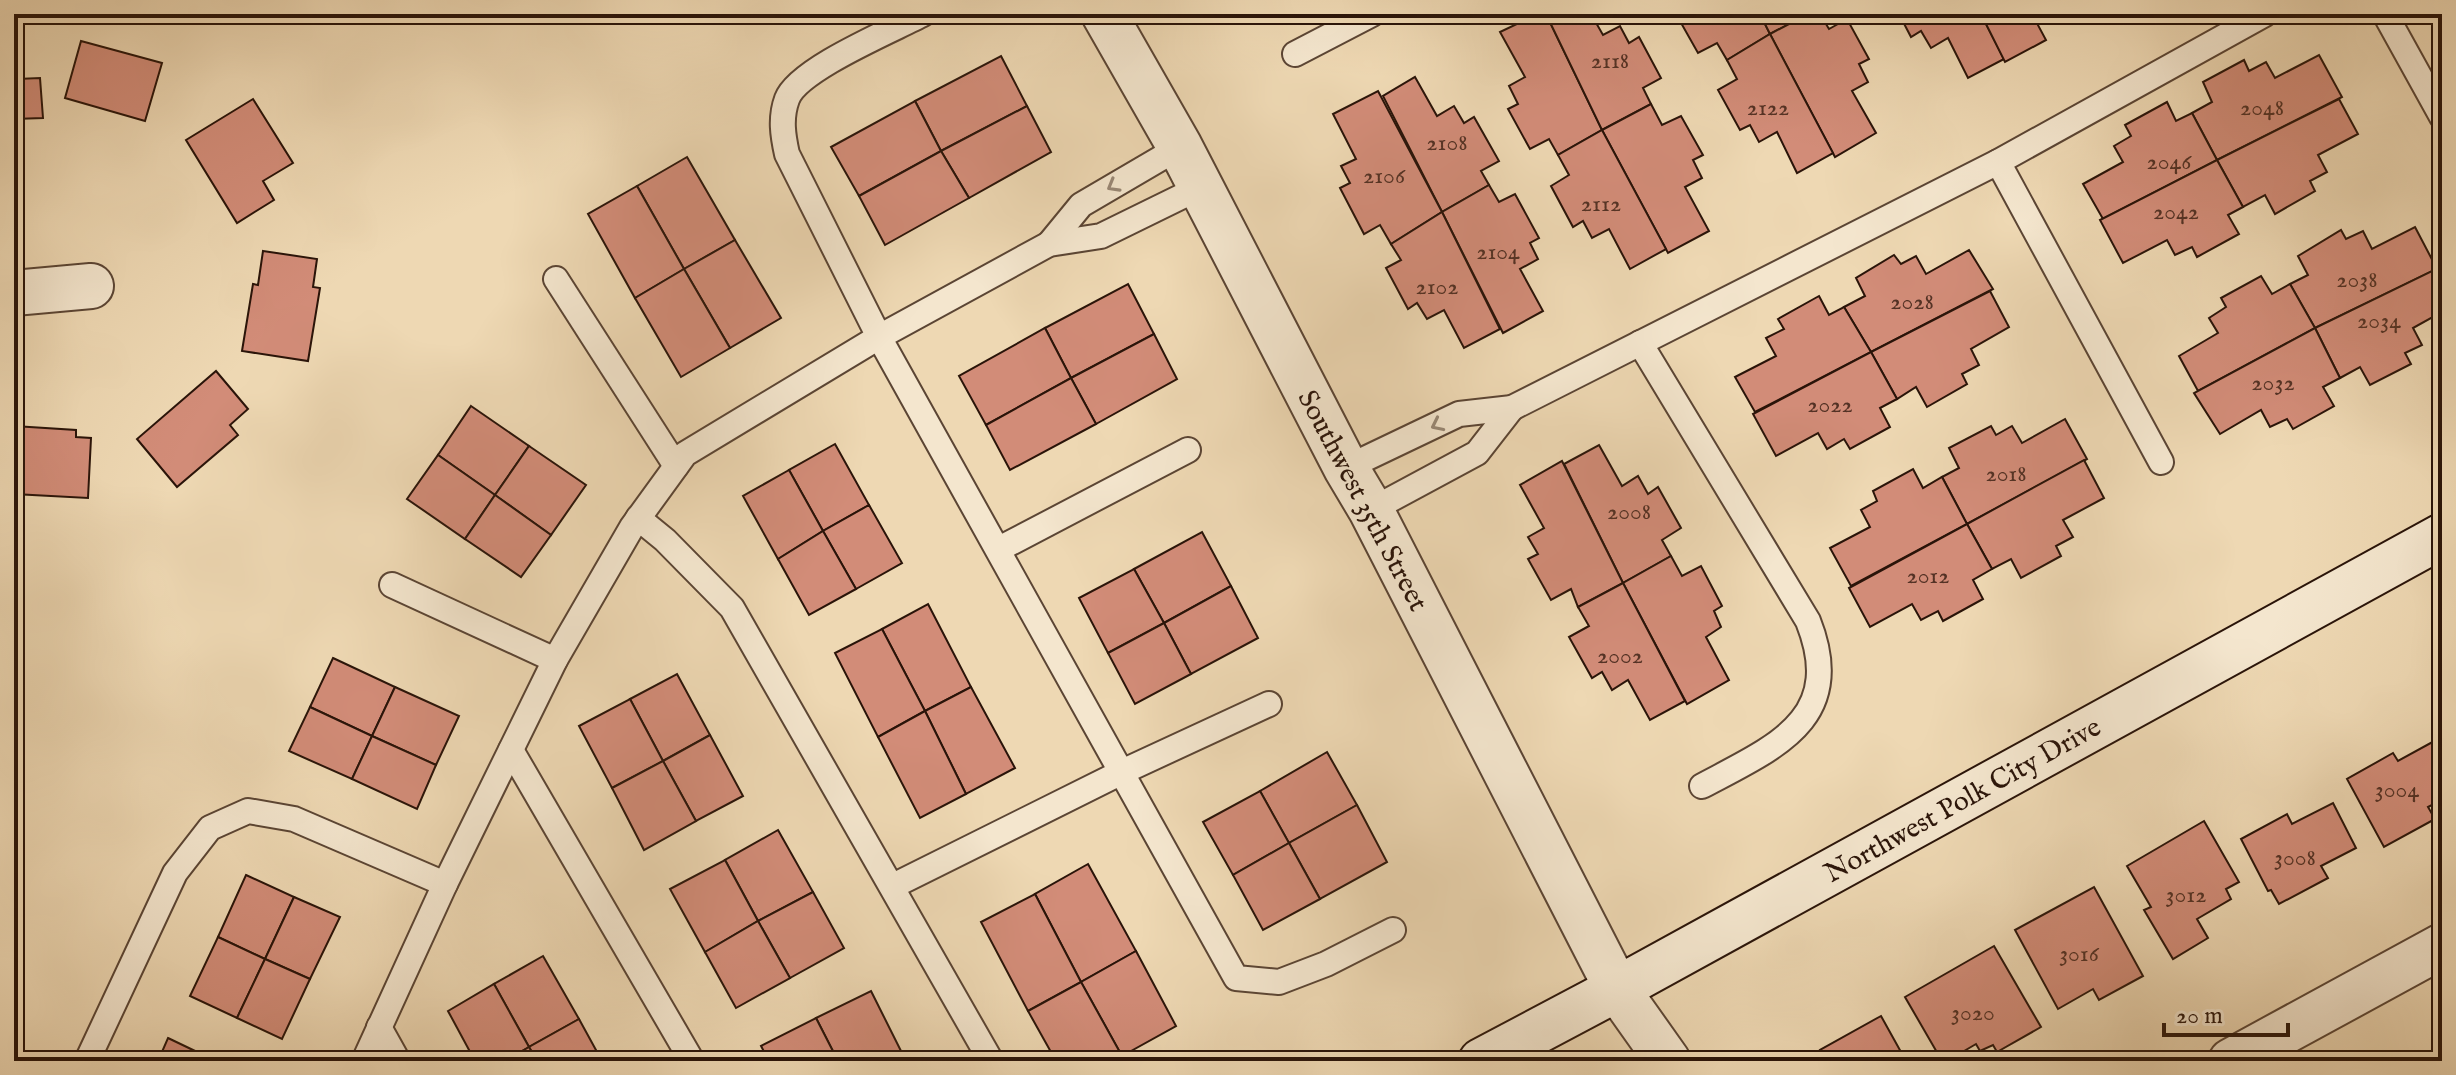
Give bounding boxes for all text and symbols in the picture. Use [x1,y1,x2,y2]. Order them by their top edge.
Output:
house number: 2118 [1591,46,1629,77]
house number: 2122 [1747,93,1789,124]
house number: 2048 [2240,93,2284,124]
house number: 2108 [1426,128,1468,159]
house number: 2046 [2147,147,2192,178]
house number: 2106 [1363,161,1406,192]
one-way arrow [1107,176,1122,192]
house number: 2112 [1581,189,1621,220]
house number: 2042 [2153,197,2199,228]
house number: 2104 [1476,237,1520,268]
house number: 2038 [2336,265,2378,296]
house number: 2102 [1415,272,1459,303]
house number: 2028 [1890,287,1934,318]
house number: 2034 [2357,306,2401,337]
house number: 2032 [2251,368,2295,399]
street label: Southwest 35th Street [1289,385,1435,618]
house number: 2022 [1807,390,1853,421]
one-way arrow [1431,415,1445,431]
house number: 2018 [1985,459,2027,490]
house number: 2008 [1607,497,1651,528]
house number: 2012 [1906,561,1950,592]
house number: 2002 [1597,641,1643,672]
street label: Northwest Polk City Drive [1819,710,2108,892]
house number: 3004 [2375,775,2419,806]
house number: 3008 [2274,843,2316,874]
house number: 3012 [2166,880,2206,911]
house number: 3016 [2059,939,2100,970]
scale bar [2164,987,2288,1037]
house number: 3020 [1951,998,1995,1029]
text: 20 m [2176,1001,2223,1032]

